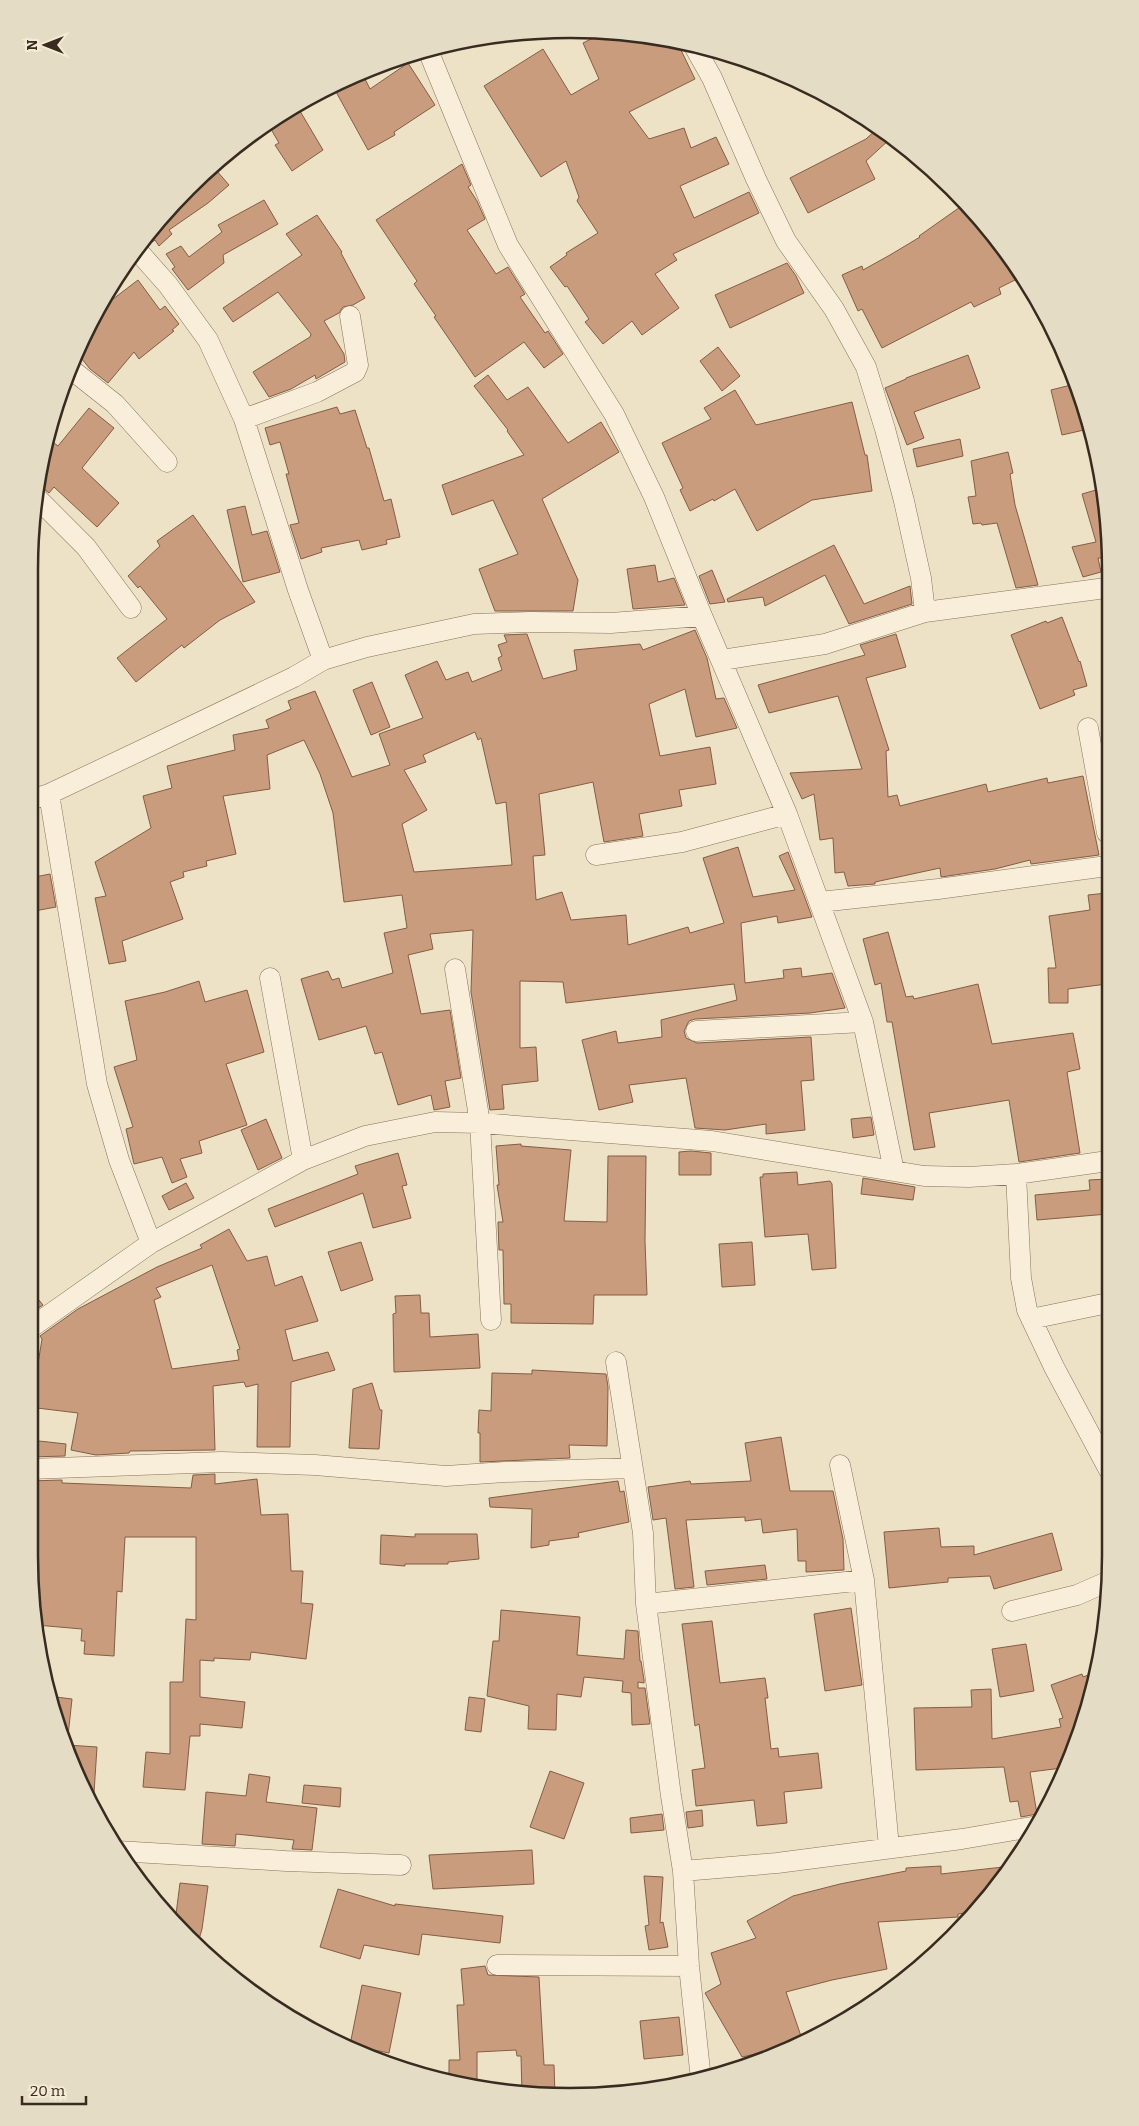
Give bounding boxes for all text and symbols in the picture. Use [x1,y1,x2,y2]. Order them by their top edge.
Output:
north arrow [20,20,70,70]
text: N [24,39,41,50]
scale bar [22,2074,86,2106]
text: 20 m [30,2082,66,2100]

